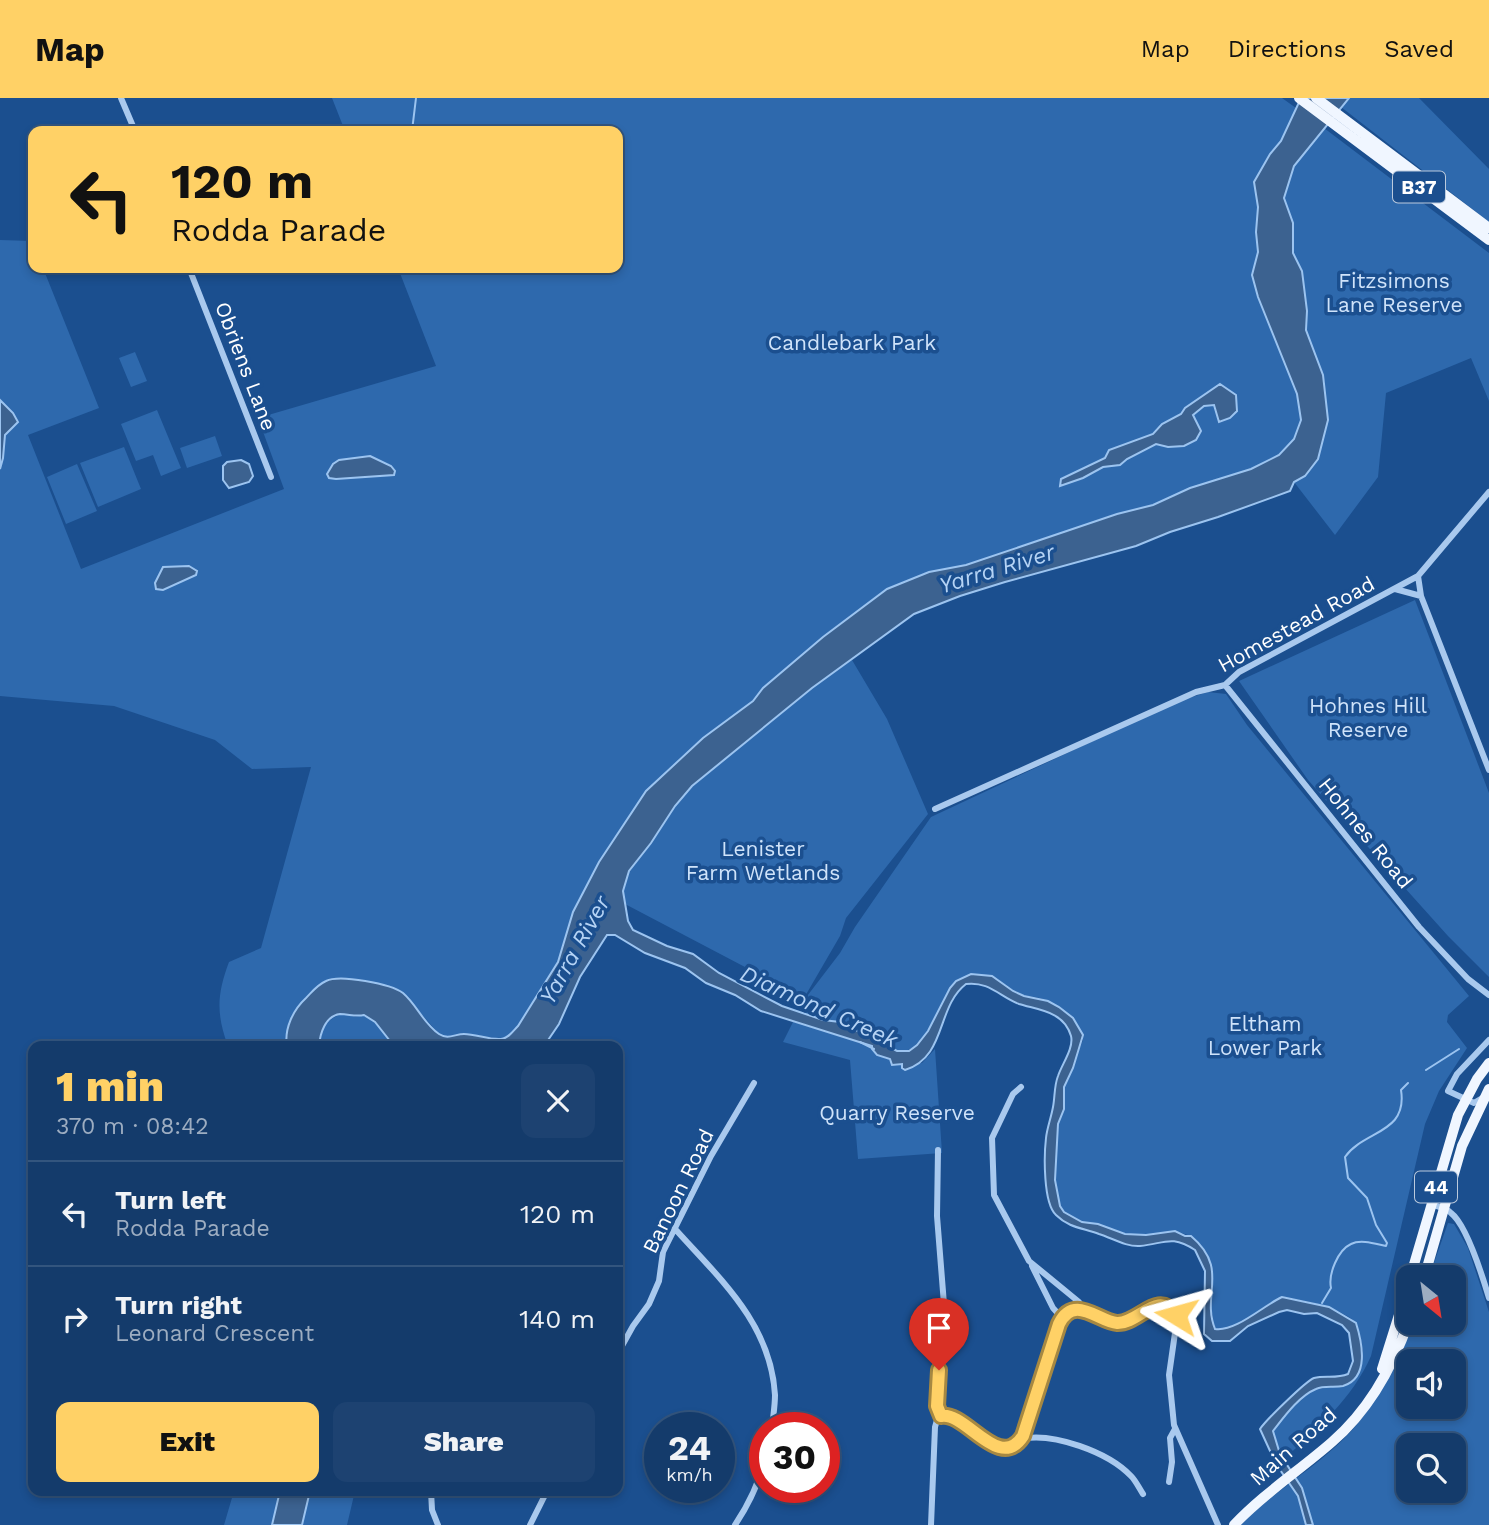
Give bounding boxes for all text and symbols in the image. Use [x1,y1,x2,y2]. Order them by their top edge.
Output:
text: Map [35,30,105,69]
text: Map [1141,35,1190,63]
text: Directions [1228,35,1346,63]
text: Saved [1384,35,1454,63]
text: 120 m [171,152,313,210]
icon: left [56,154,147,245]
road number: B37 [1393,172,1445,202]
text: Rodda Parade [171,211,386,249]
park label: Fitzsimons Lane Reserve [1325,268,1463,317]
street label: Obriens Lane [210,298,282,434]
park label: Candlebark Park [768,330,936,355]
water label: Yarra River [936,538,1059,599]
street label: Homestead Road [1213,571,1379,677]
park label: Hohnes Hill Reserve [1309,693,1428,742]
street label: Hohnes Road [1314,773,1418,893]
park label: Lenister Farm Wetlands [686,836,840,885]
water label: Yarra River [534,890,616,1009]
water label: Diamond Creek [736,960,903,1054]
park label: Eltham Lower Park [1208,1011,1322,1060]
text: 1 min [56,1062,164,1111]
button: close [521,1064,595,1138]
park label: Quarry Reserve [819,1100,975,1125]
text: 370 m · 08:42 [56,1113,209,1140]
street label: Banoon Road [637,1125,719,1257]
road number: 44 [1415,1172,1457,1203]
text: Turn left [115,1185,226,1215]
icon: left [56,1195,94,1233]
text: 120 m [520,1199,595,1229]
text: Rodda Parade [115,1215,270,1242]
north arrow [1396,1265,1466,1335]
map controls [1396,1265,1466,1503]
position arrow [1139,1278,1213,1352]
text: Turn right [115,1290,242,1320]
pin [909,1298,969,1370]
icon: right [56,1300,94,1338]
text: 140 m [519,1304,595,1334]
icon: arrive [920,1309,958,1347]
text: Leonard Crescent [115,1320,314,1347]
button: sound [1396,1349,1466,1419]
button: Exit [56,1402,319,1482]
button: Share [333,1402,595,1482]
street label: Main Road [1245,1402,1341,1490]
speed limit sign: 30 [749,1412,840,1503]
text: 24 [668,1427,711,1469]
button: search [1396,1433,1466,1503]
text: km/h [666,1464,713,1485]

